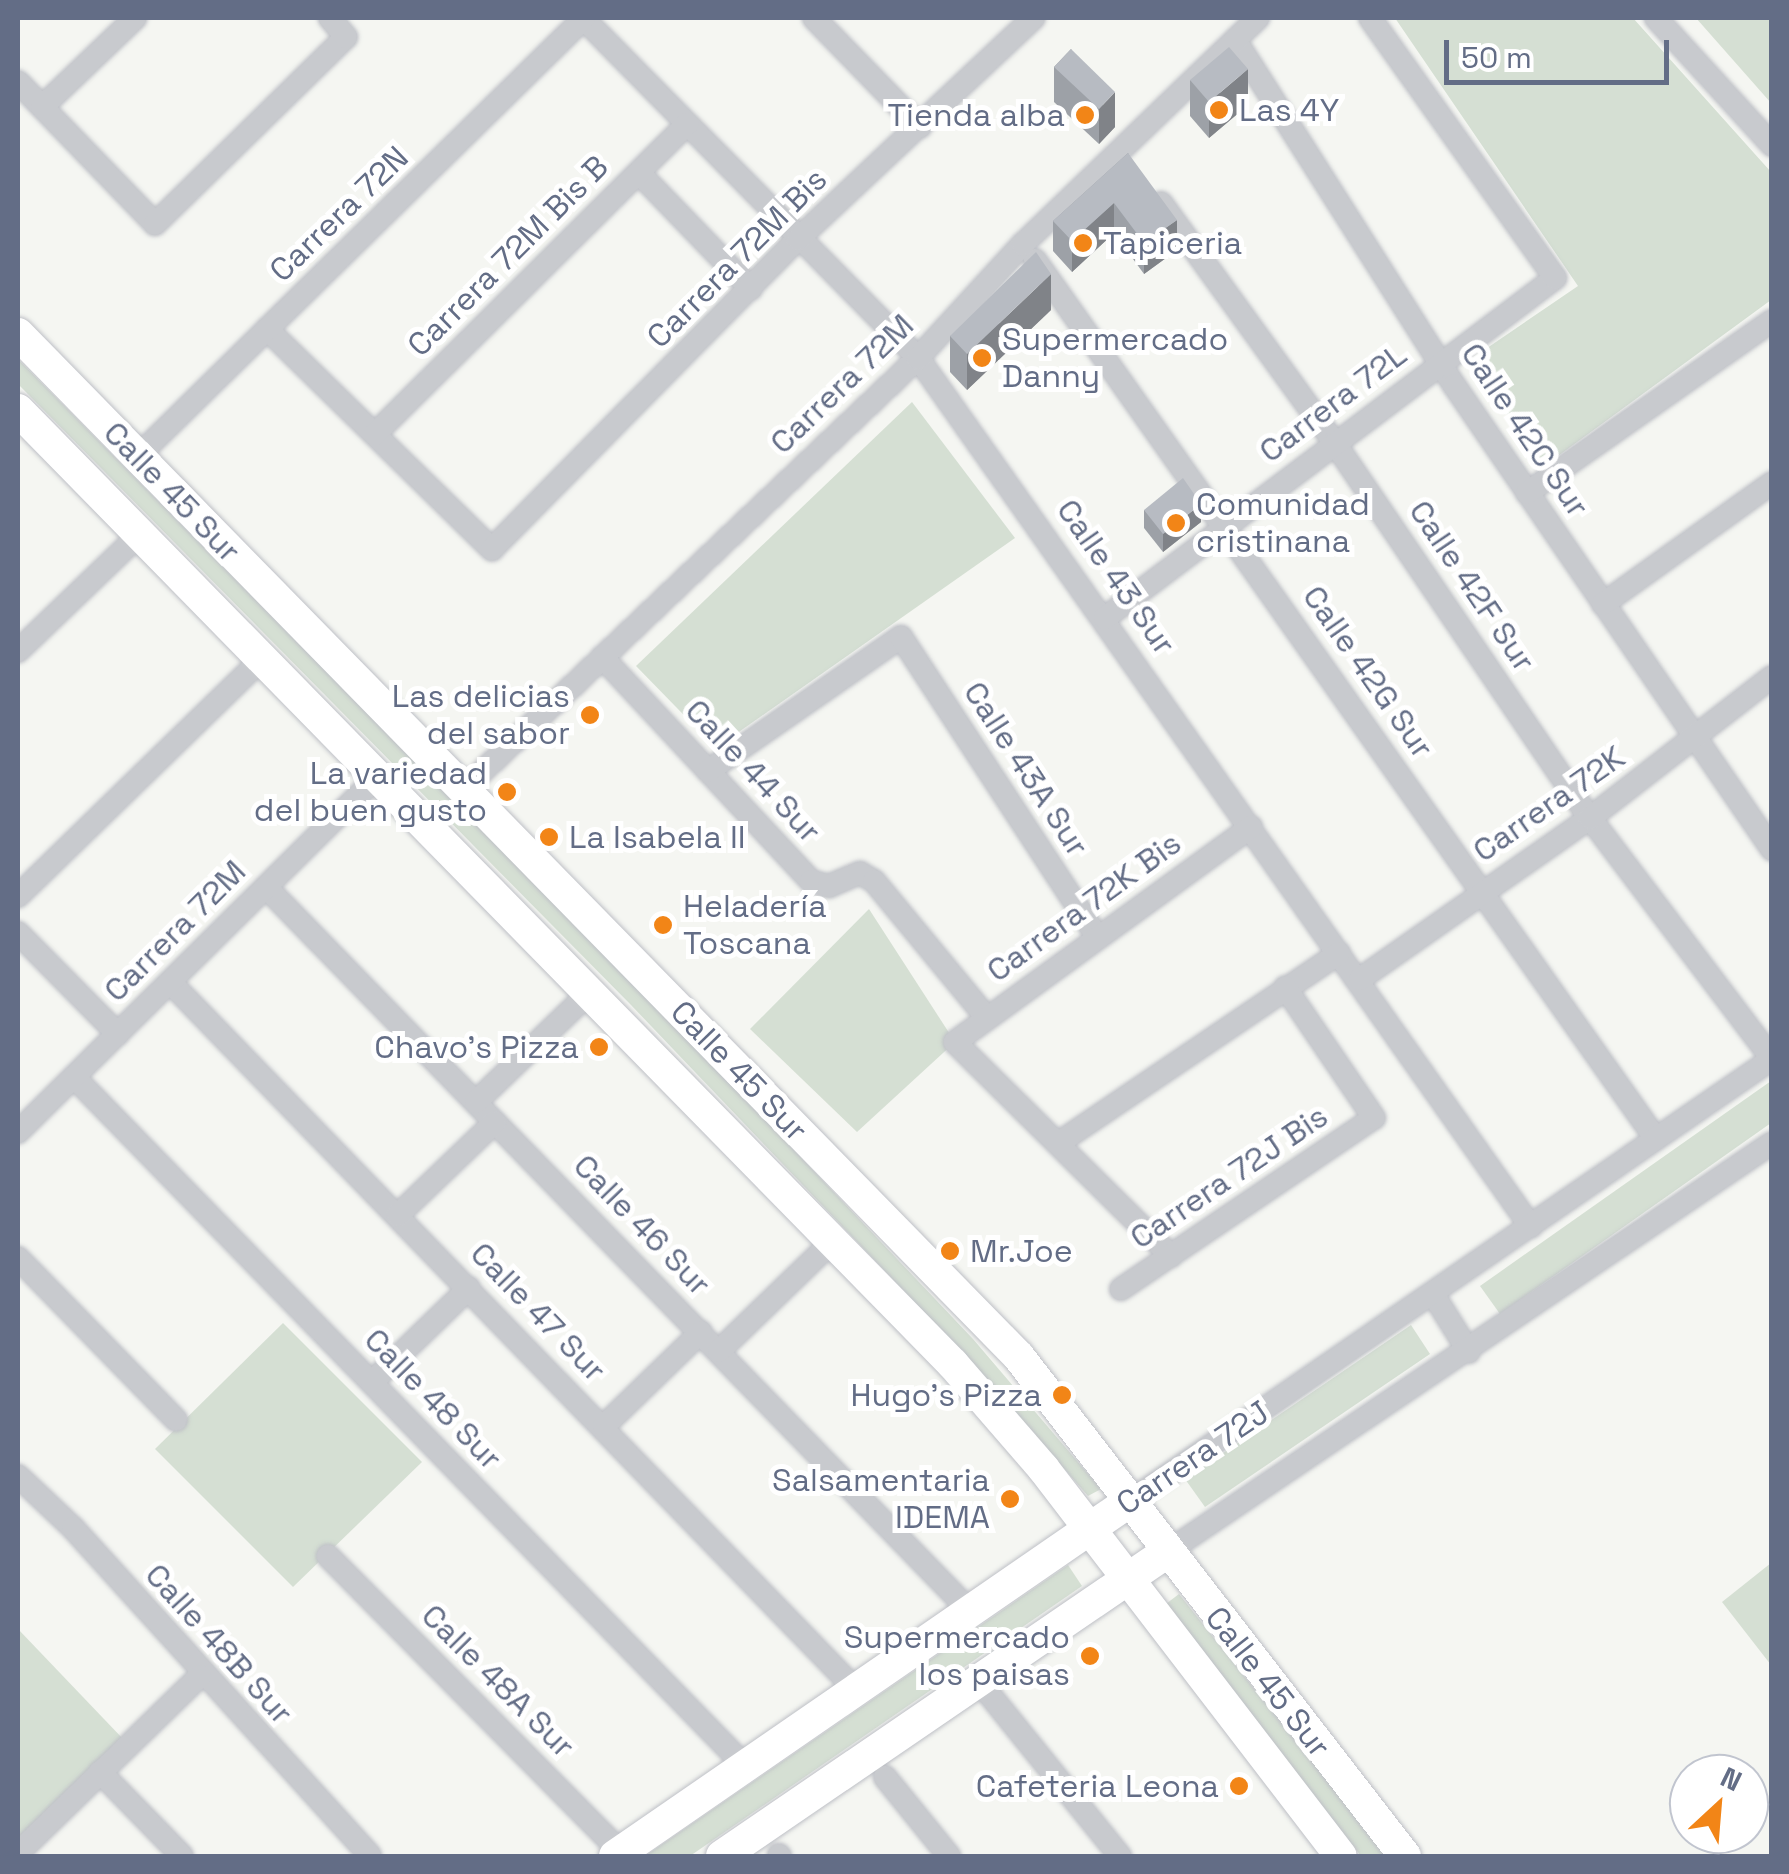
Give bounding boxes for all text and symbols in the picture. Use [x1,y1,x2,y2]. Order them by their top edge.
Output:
scale bar [1449,20,1674,82]
text: 50 m [1461,38,1532,77]
place label: Las 4Y [1239,91,1339,129]
place label: Tienda alba [888,96,1065,134]
marker: Las 4Y [1208,99,1230,121]
marker: Tienda alba [1074,104,1096,126]
street label: Carrera 72N [262,138,416,290]
street label: Carrera 72M Bis B [400,148,616,364]
street label: Carrera 72M Bis [639,160,835,356]
place label: Tapiceria [1103,224,1242,262]
marker: Tapiceria [1072,232,1094,254]
street label: Carrera 72M [762,306,922,462]
place label: Supermercado Danny [1002,321,1228,396]
street label: Carrera 72L [1252,335,1414,471]
street label: Calle 42C Sur [1453,336,1597,524]
marker: Supermercado Danny [971,347,993,369]
street label: Calle 45 Sur [96,414,248,570]
place label: Comunidad cristinana [1196,486,1370,561]
street label: Calle 43 Sur [1048,492,1184,662]
street label: Calle 42F Sur [1401,493,1543,679]
marker: Comunidad cristinana [1165,512,1187,534]
street label: Calle 42G Sur [1294,578,1442,766]
street label: Calle 43A Sur [955,674,1097,864]
place label: Las delicias del sabor [392,678,570,753]
street label: Calle 44 Sur [677,692,829,850]
marker: Las delicias del sabor [579,704,601,726]
street label: Carrera 72K [1466,738,1632,870]
place label: La variedad del buen gusto [254,755,487,830]
marker: La variedad del buen gusto [496,781,518,803]
place label: La Isabela II [569,818,746,856]
street label: Carrera 72K Bis [980,824,1188,990]
marker: La Isabela II [538,826,560,848]
street label: Carrera 72M [96,852,254,1010]
place label: Heladería Toscana [683,888,827,963]
marker: Heladería Toscana [652,914,674,936]
street label: Calle 45 Sur [663,993,815,1149]
place label: Chavo’s Pizza [374,1028,579,1066]
marker: Chavo’s Pizza [588,1036,610,1058]
street label: Carrera 72J Bis [1123,1097,1335,1257]
street label: Calle 46 Sur [565,1147,719,1303]
place label: Mr.Joe [970,1232,1073,1270]
street label: Calle 47 Sur [462,1235,614,1389]
marker: Mr.Joe [939,1240,961,1262]
street label: Calle 48 Sur [356,1320,510,1478]
place label: Hugo’s Pizza [850,1376,1042,1414]
marker: Hugo’s Pizza [1051,1384,1073,1406]
street label: Carrera 72J [1109,1393,1277,1523]
place label: Salsamentaria IDEMA [772,1462,990,1537]
marker: Salsamentaria IDEMA [999,1488,1021,1510]
street label: Calle 48B Sur [137,1556,301,1732]
street label: Calle 48A Sur [413,1596,583,1766]
street label: Calle 45 Sur [1197,1599,1339,1765]
place label: Supermercado los paisas [844,1619,1070,1694]
marker: Supermercado los paisas [1079,1645,1101,1667]
north arrow [1669,1754,1769,1854]
text: N [1715,1759,1748,1799]
place label: Cafeteria Leona [976,1767,1219,1805]
marker: Cafeteria Leona [1228,1775,1250,1797]

